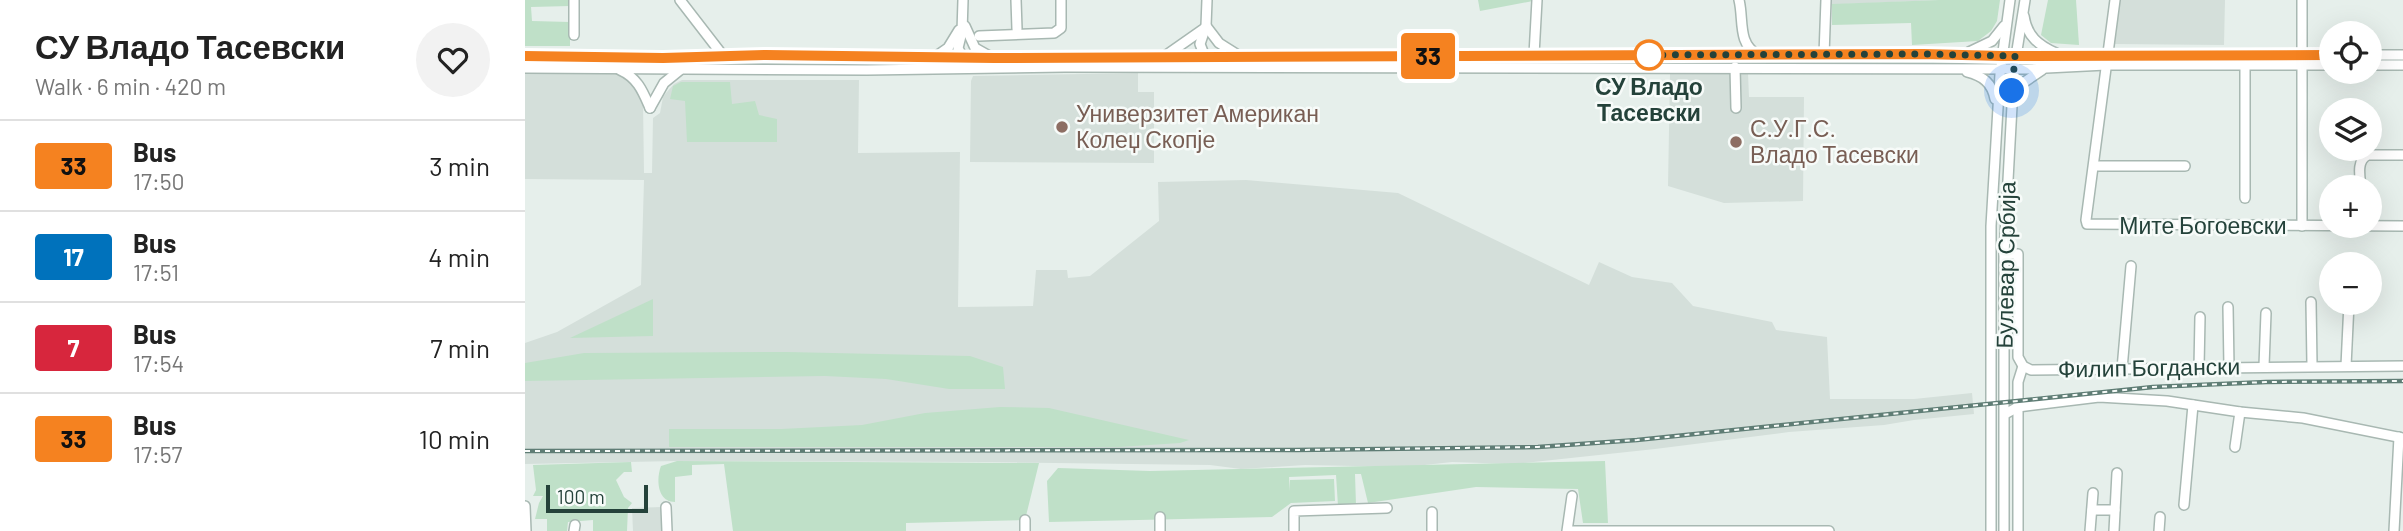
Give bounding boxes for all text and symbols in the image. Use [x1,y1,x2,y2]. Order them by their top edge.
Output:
map controls [2319,21,2382,315]
button: locate [2319,21,2382,84]
button: heart [416,23,490,97]
text: СУ Владо Тасевски [35,26,345,66]
line badge: 33 [1397,33,1459,79]
marker: СУ Владо Тасевски [1634,40,1664,70]
text: 33 [1415,41,1441,70]
text: Walk · 6 min · 420 m [35,72,226,100]
place label: СУ Владо Тасевски [1595,72,1703,126]
your location [1994,73,2029,108]
button: layers [2319,98,2382,161]
place label: Универзитет Американ Колеџ Скопје [1076,99,1319,153]
place label: С.У.Г.С. Владо Тасевски [1750,114,1919,168]
marker: Универзитет Американ Колеџ Скопје [1054,119,1070,135]
marker: С.У.Г.С. Владо Тасевски [1728,134,1744,150]
text: Bus [133,136,176,167]
text: 3 min [429,150,490,181]
text: 33 [61,151,86,180]
text: 17:50 [133,167,185,195]
button: + [2319,175,2382,238]
street label: Булевар Србија [1990,181,2020,349]
street label: Мите Богоевски [2119,211,2287,239]
text: Bus [133,227,176,258]
text: 4 min [428,241,490,272]
text: 17 [63,242,84,271]
button: − [2319,252,2382,315]
text: 17:51 [133,258,179,286]
text: Bus [133,318,176,349]
text: 7 min [430,332,490,363]
text: 7 [68,333,79,362]
text: 17:54 [133,349,184,377]
street label: Филип Богдански [2058,351,2240,383]
text: Bus [133,409,176,440]
text: 10 min [419,423,490,454]
text: 33 [61,424,86,453]
text: 17:57 [133,440,182,468]
scale bar [546,482,647,514]
text: 100 m [557,485,605,508]

